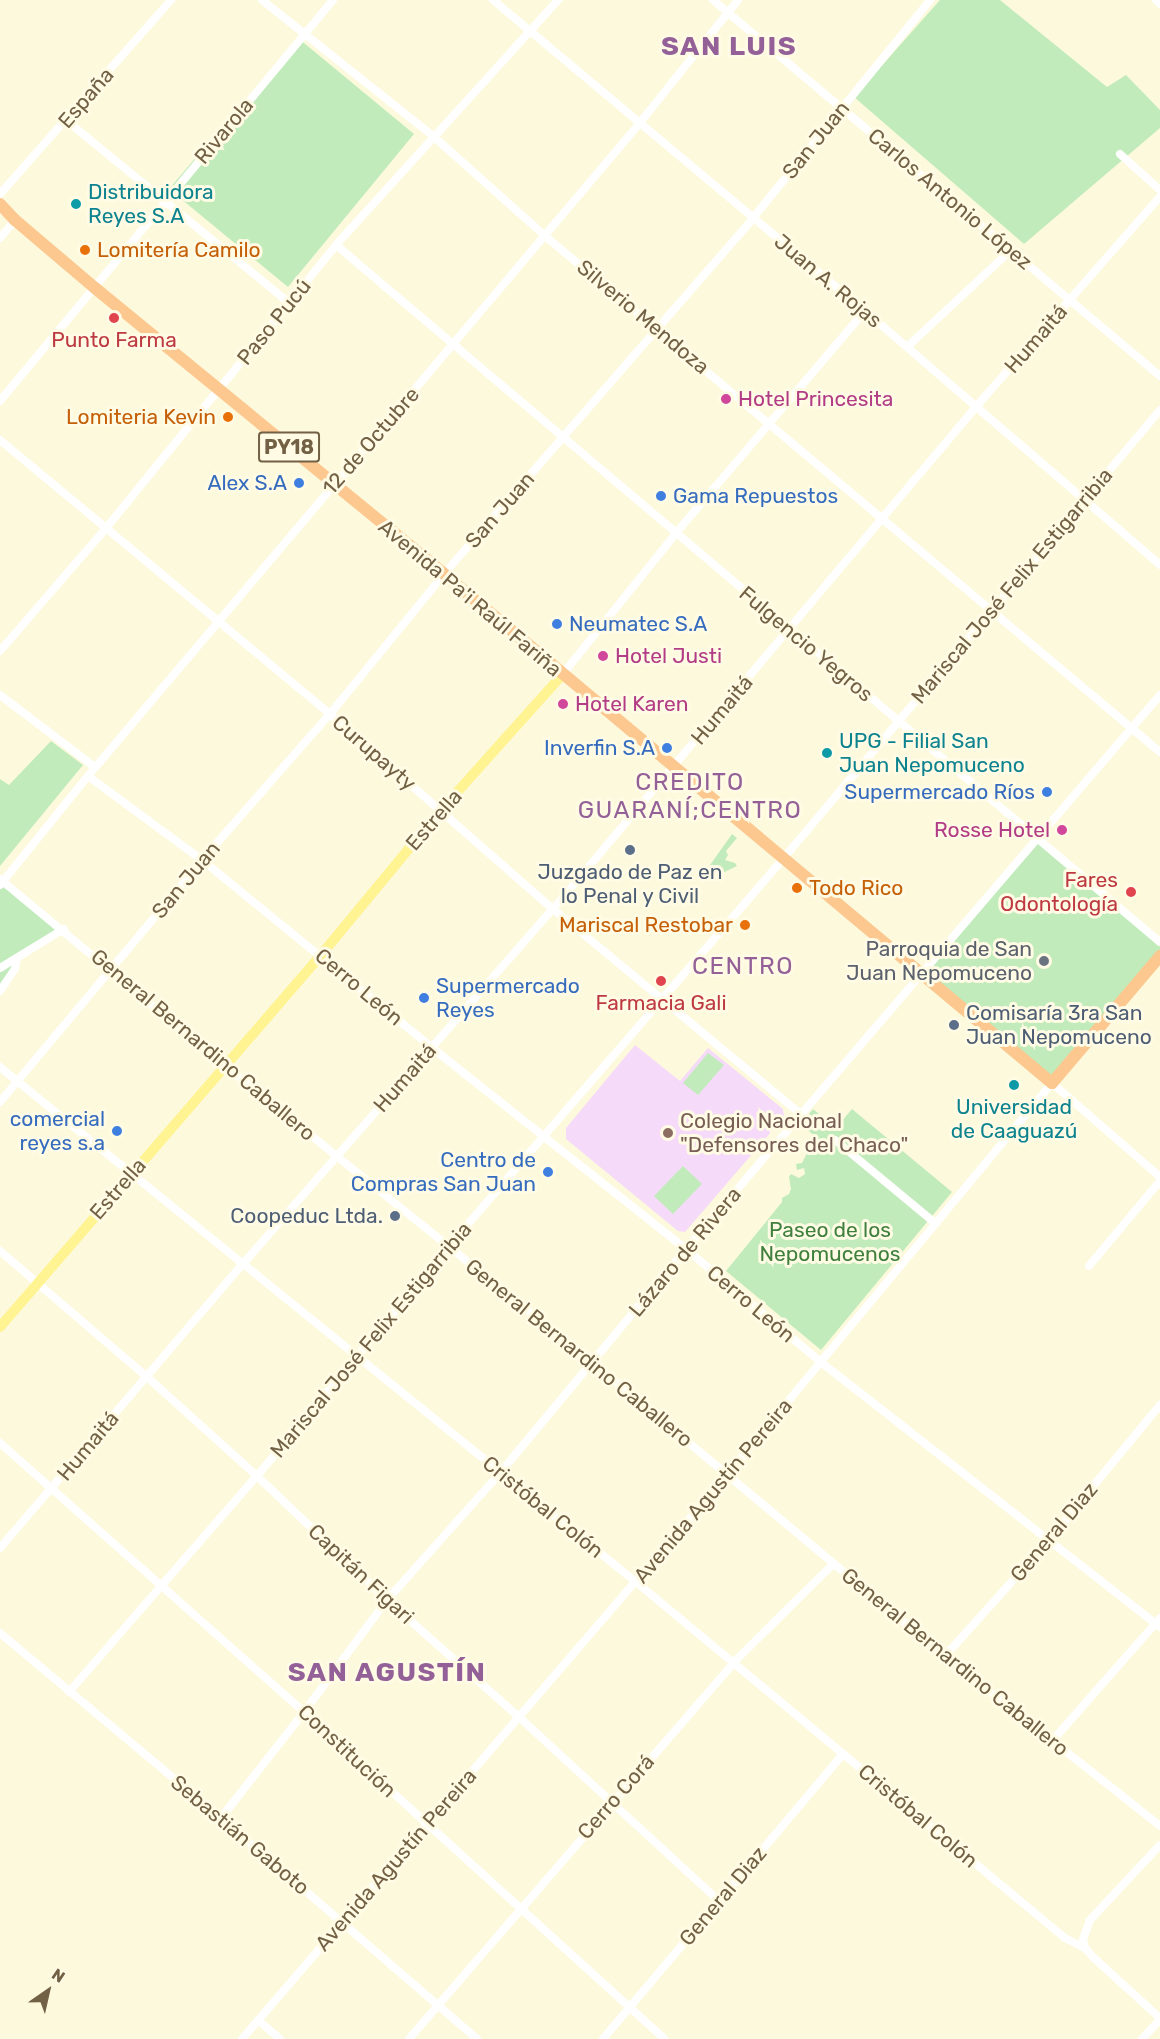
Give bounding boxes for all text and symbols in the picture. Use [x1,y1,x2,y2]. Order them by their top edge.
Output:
district label: SAN LUIS [661,31,797,63]
street label: España [53,63,119,133]
street label: Rivarola [189,93,259,169]
street label: San Juan [777,96,855,184]
street label: Carlos Antonio López [863,123,1037,275]
place label: Distribuidora Reyes S.A [88,179,214,229]
marker: Distribuidora Reyes S.A [69,197,83,211]
street label: Juan A. Rojas [769,229,887,333]
place label: Lomitería Camilo [97,237,261,263]
marker: Lomitería Camilo [78,243,92,257]
street label: Silverio Mendoza [572,255,714,379]
street label: Paso Pucú [232,274,316,370]
street label: Humaitá [999,299,1073,379]
marker: Punto Farma [107,311,121,325]
place label: Punto Farma [51,327,177,353]
street label: 12 de Octubre [317,382,425,500]
place label: Hotel Princesita [738,386,893,412]
marker: Hotel Princesita [719,392,733,406]
place label: Lomiteria Kevin [66,404,216,430]
marker: Lomiteria Kevin [221,410,235,424]
road number: PY18 [258,430,320,464]
street label: Mariscal José Felix Estigarribia [906,463,1118,709]
street label: San Juan [460,467,540,553]
place label: Alex S.A [207,470,287,496]
marker: Alex S.A [292,476,306,490]
place label: Gama Repuestos [673,483,838,509]
marker: Gama Repuestos [654,489,668,503]
street label: Avenida Pa'i Raúl Fariña [373,514,567,682]
street label: Fulgencio Yegros [734,581,878,707]
place label: Neumatec S.A [569,611,707,637]
marker: Neumatec S.A [550,617,564,631]
place label: Hotel Justi [615,643,722,669]
marker: Hotel Justi [596,649,610,663]
street label: Humaitá [686,670,758,750]
place label: Hotel Karen [575,691,688,717]
marker: Hotel Karen [556,697,570,711]
street label: Curupayty [327,710,421,796]
place label: UPG - Filial San Juan Nepomuceno [839,728,1025,778]
place label: Inverfin S.A [544,735,655,761]
marker: Inverfin S.A [660,741,674,755]
marker: UPG - Filial San Juan Nepomuceno [820,746,834,760]
district label: CREDITO GUARANÍ;CENTRO [578,769,802,825]
place label: Supermercado Ríos [844,779,1035,805]
street label: Estrella [401,784,467,856]
marker: Supermercado Ríos [1040,785,1054,799]
place label: Rosse Hotel [934,817,1050,843]
marker: Rosse Hotel [1055,823,1069,837]
street label: San Juan [147,836,225,924]
marker: Juzgado de Paz en lo Penal y Civil [623,843,637,857]
place label: Juzgado de Paz en lo Penal y Civil [538,859,722,909]
place label: Fares Odontología [1000,867,1118,917]
place label: Todo Rico [809,875,903,901]
marker: Todo Rico [790,881,804,895]
marker: Fares Odontología [1122,883,1140,901]
place label: Mariscal Restobar [559,912,733,938]
marker: Mariscal Restobar [738,918,752,932]
place label: Parroquia de San Juan Nepomuceno [846,936,1032,986]
street label: Cerro León [310,943,408,1031]
street label: General Bernardino Caballero [86,944,320,1146]
district label: CENTRO [692,953,794,981]
marker: Parroquia de San Juan Nepomuceno [1037,954,1051,968]
place label: Supermercado Reyes [436,973,580,1023]
marker: Farmacia Gali [654,974,668,988]
place label: Farmacia Gali [596,990,726,1016]
marker: Supermercado Reyes [417,991,431,1005]
place label: Comisaría 3ra San Juan Nepomuceno [966,1000,1152,1050]
marker: Comisaría 3ra San Juan Nepomuceno [947,1018,961,1032]
street label: Humaitá [368,1038,442,1118]
marker: Universidad de Caaguazú [1007,1078,1021,1092]
place label: Universidad de Caaguazú [951,1094,1077,1144]
place label: comercial reyes s.a [10,1106,105,1156]
place label: Colegio Nacional "Defensores del Chaco" [680,1108,908,1158]
marker: comercial reyes s.a [110,1124,124,1138]
marker: Colegio Nacional "Defensores del Chaco" [661,1126,675,1140]
place label: Centro de Compras San Juan [351,1147,536,1197]
street label: Estrella [85,1153,151,1225]
marker: Centro de Compras San Juan [541,1165,555,1179]
street label: Lázaro de Rivera [624,1182,746,1322]
place label: Coopeduc Ltda. [230,1203,383,1229]
marker: Coopeduc Ltda. [388,1209,402,1223]
street label: Mariscal José Felix Estigarribia [265,1217,477,1463]
park label: Paseo de los Nepomucenos [759,1217,901,1267]
street label: General Bernardino Caballero [460,1254,698,1452]
street label: Cerro León [702,1260,800,1348]
street label: Avenida Agustín Pereira [628,1393,798,1589]
street label: Humaitá [52,1406,124,1486]
street label: Cristóbal Colón [477,1451,609,1563]
street label: General Diaz [1005,1477,1103,1587]
street label: Capitán Figari [303,1519,419,1629]
street label: General Bernardino Caballero [836,1563,1074,1761]
district label: SAN AGUSTÍN [287,1657,487,1689]
street label: Constitución [293,1699,401,1803]
street label: Cerro Corá [572,1749,660,1845]
street label: Cristóbal Colón [853,1759,983,1873]
street label: Avenida Agustín Pereira [310,1764,482,1956]
street label: Sebastián Gaboto [166,1770,314,1900]
street label: General Diaz [674,1841,772,1951]
north arrow [18,1961,78,2021]
text: N [48,1965,68,1987]

